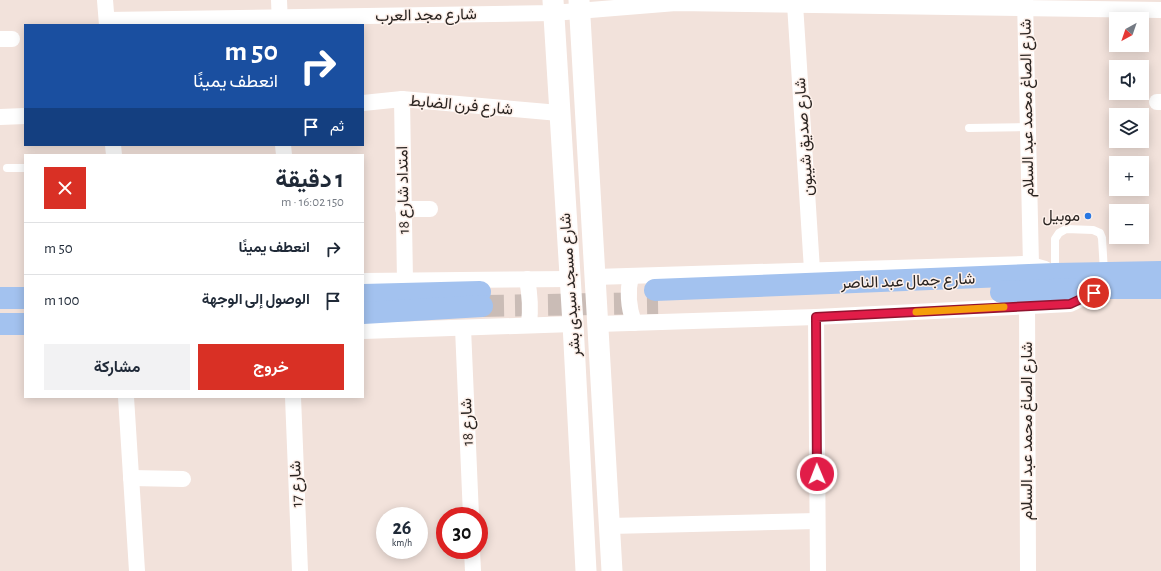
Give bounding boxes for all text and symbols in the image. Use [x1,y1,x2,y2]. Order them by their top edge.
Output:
street label: شارع مجد العرب [375,6,477,27]
north arrow [1109,12,1149,52]
map controls [1109,12,1149,244]
street label: شارع الصاغ محمد عبد السلام [1017,18,1040,197]
text: 50 m [224,38,278,66]
icon: right [292,40,344,92]
button: sound [1109,60,1149,100]
text: انعطف يمينًا [193,73,278,91]
street label: شارع صديق شيبون [792,77,819,197]
street label: شارع فرن الضابط [408,92,514,121]
button: layers [1109,108,1149,148]
icon: arrive [300,116,322,138]
text: ثم [330,119,344,134]
street label: امتداد شارع 18 [394,146,415,234]
button: + [1109,156,1149,196]
button: close [44,167,86,209]
text: 1 دقيقة [275,168,344,192]
text: 150 m · 16:02 [281,196,344,209]
button: − [1109,204,1149,244]
place label: موبيل [1043,208,1080,226]
marker: موبيل [1083,211,1093,221]
street label: شارع مسجد سيدى بشر [557,212,586,358]
icon: right [322,238,344,260]
text: انعطف يمينًا [239,240,310,255]
text: 50 m [44,241,73,256]
street label: شارع جمال عبد الناصر [840,271,975,294]
pin [1077,276,1111,310]
icon: arrive [1083,282,1105,304]
icon: arrive [322,290,344,312]
text: الوصول إلى الوجهة [202,292,310,307]
text: 100 m [44,293,80,308]
street label: شارع الصاغ محمد عبد السلام [1019,342,1038,520]
button: مشاركة [44,344,190,390]
button: خروج [198,344,344,390]
street label: شارع 18 [458,398,479,446]
position arrow [796,453,838,495]
street label: شارع 17 [287,460,308,508]
speed limit sign: 30 [436,507,488,559]
text: 26 [392,518,412,538]
text: km/h [392,538,412,548]

